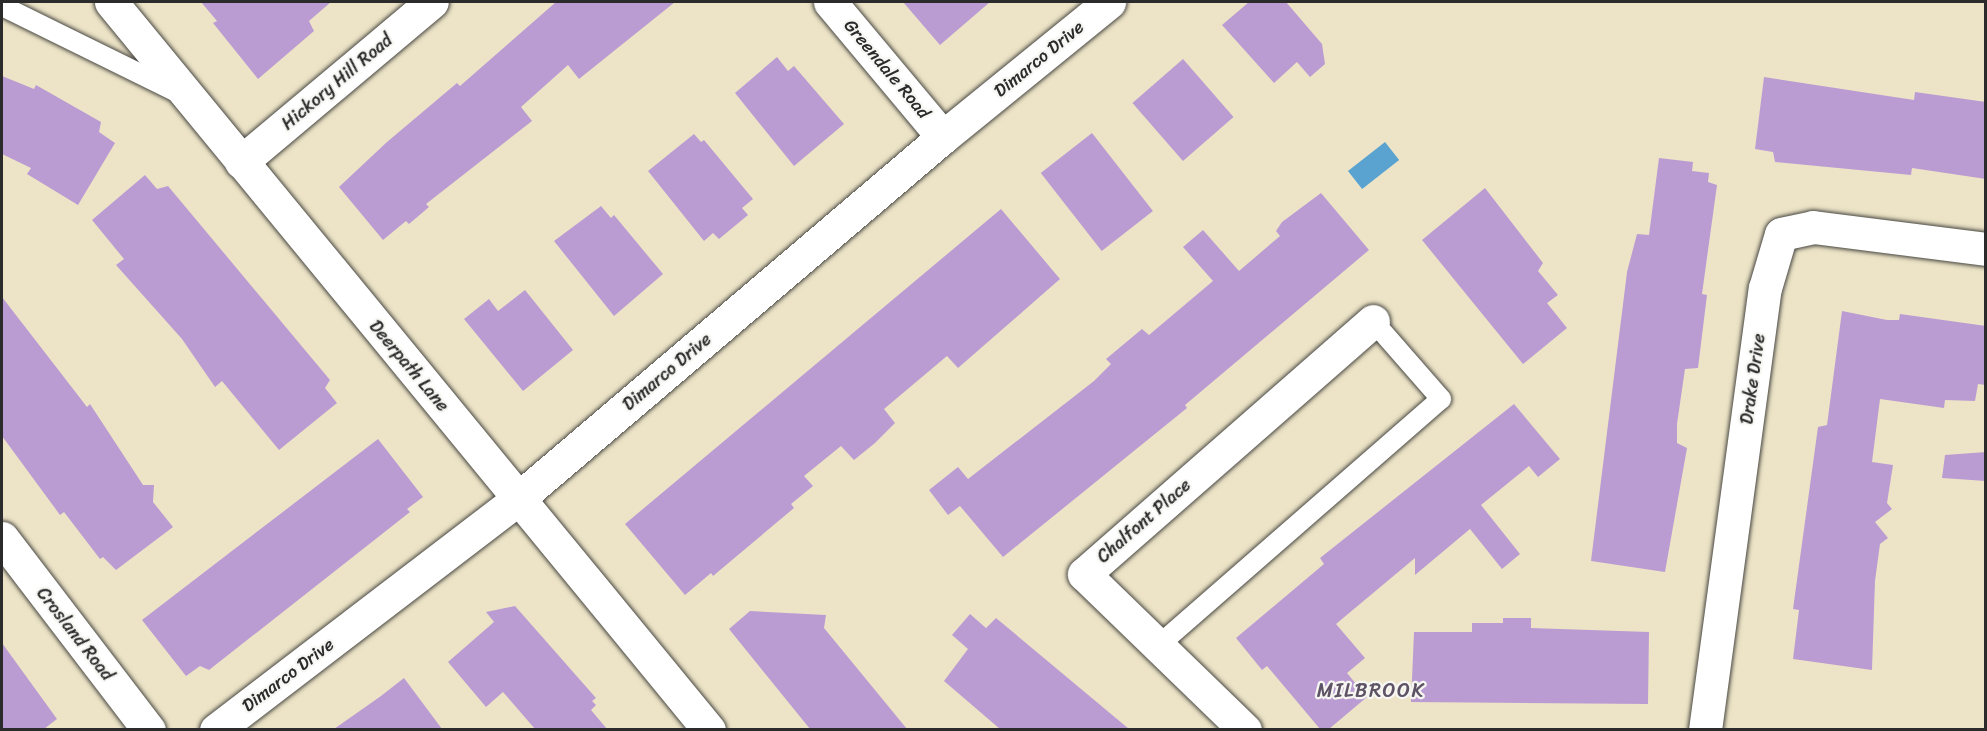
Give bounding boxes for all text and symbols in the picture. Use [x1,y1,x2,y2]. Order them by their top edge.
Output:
street label: Greendale Road [839,15,935,123]
street label: Dimarco Drive [990,16,1088,102]
street label: Hickory Hill Road [277,29,397,135]
street label: Deerpath Lane [364,316,454,416]
street label: Dimarco Drive [618,329,716,415]
street label: Drake Drive [1736,332,1770,426]
street label: Chalfont Place [1093,474,1195,568]
street label: Crosland Road [32,583,118,685]
street label: Dimarco Drive [238,633,338,717]
district label: MILBROOK [1317,678,1425,702]

